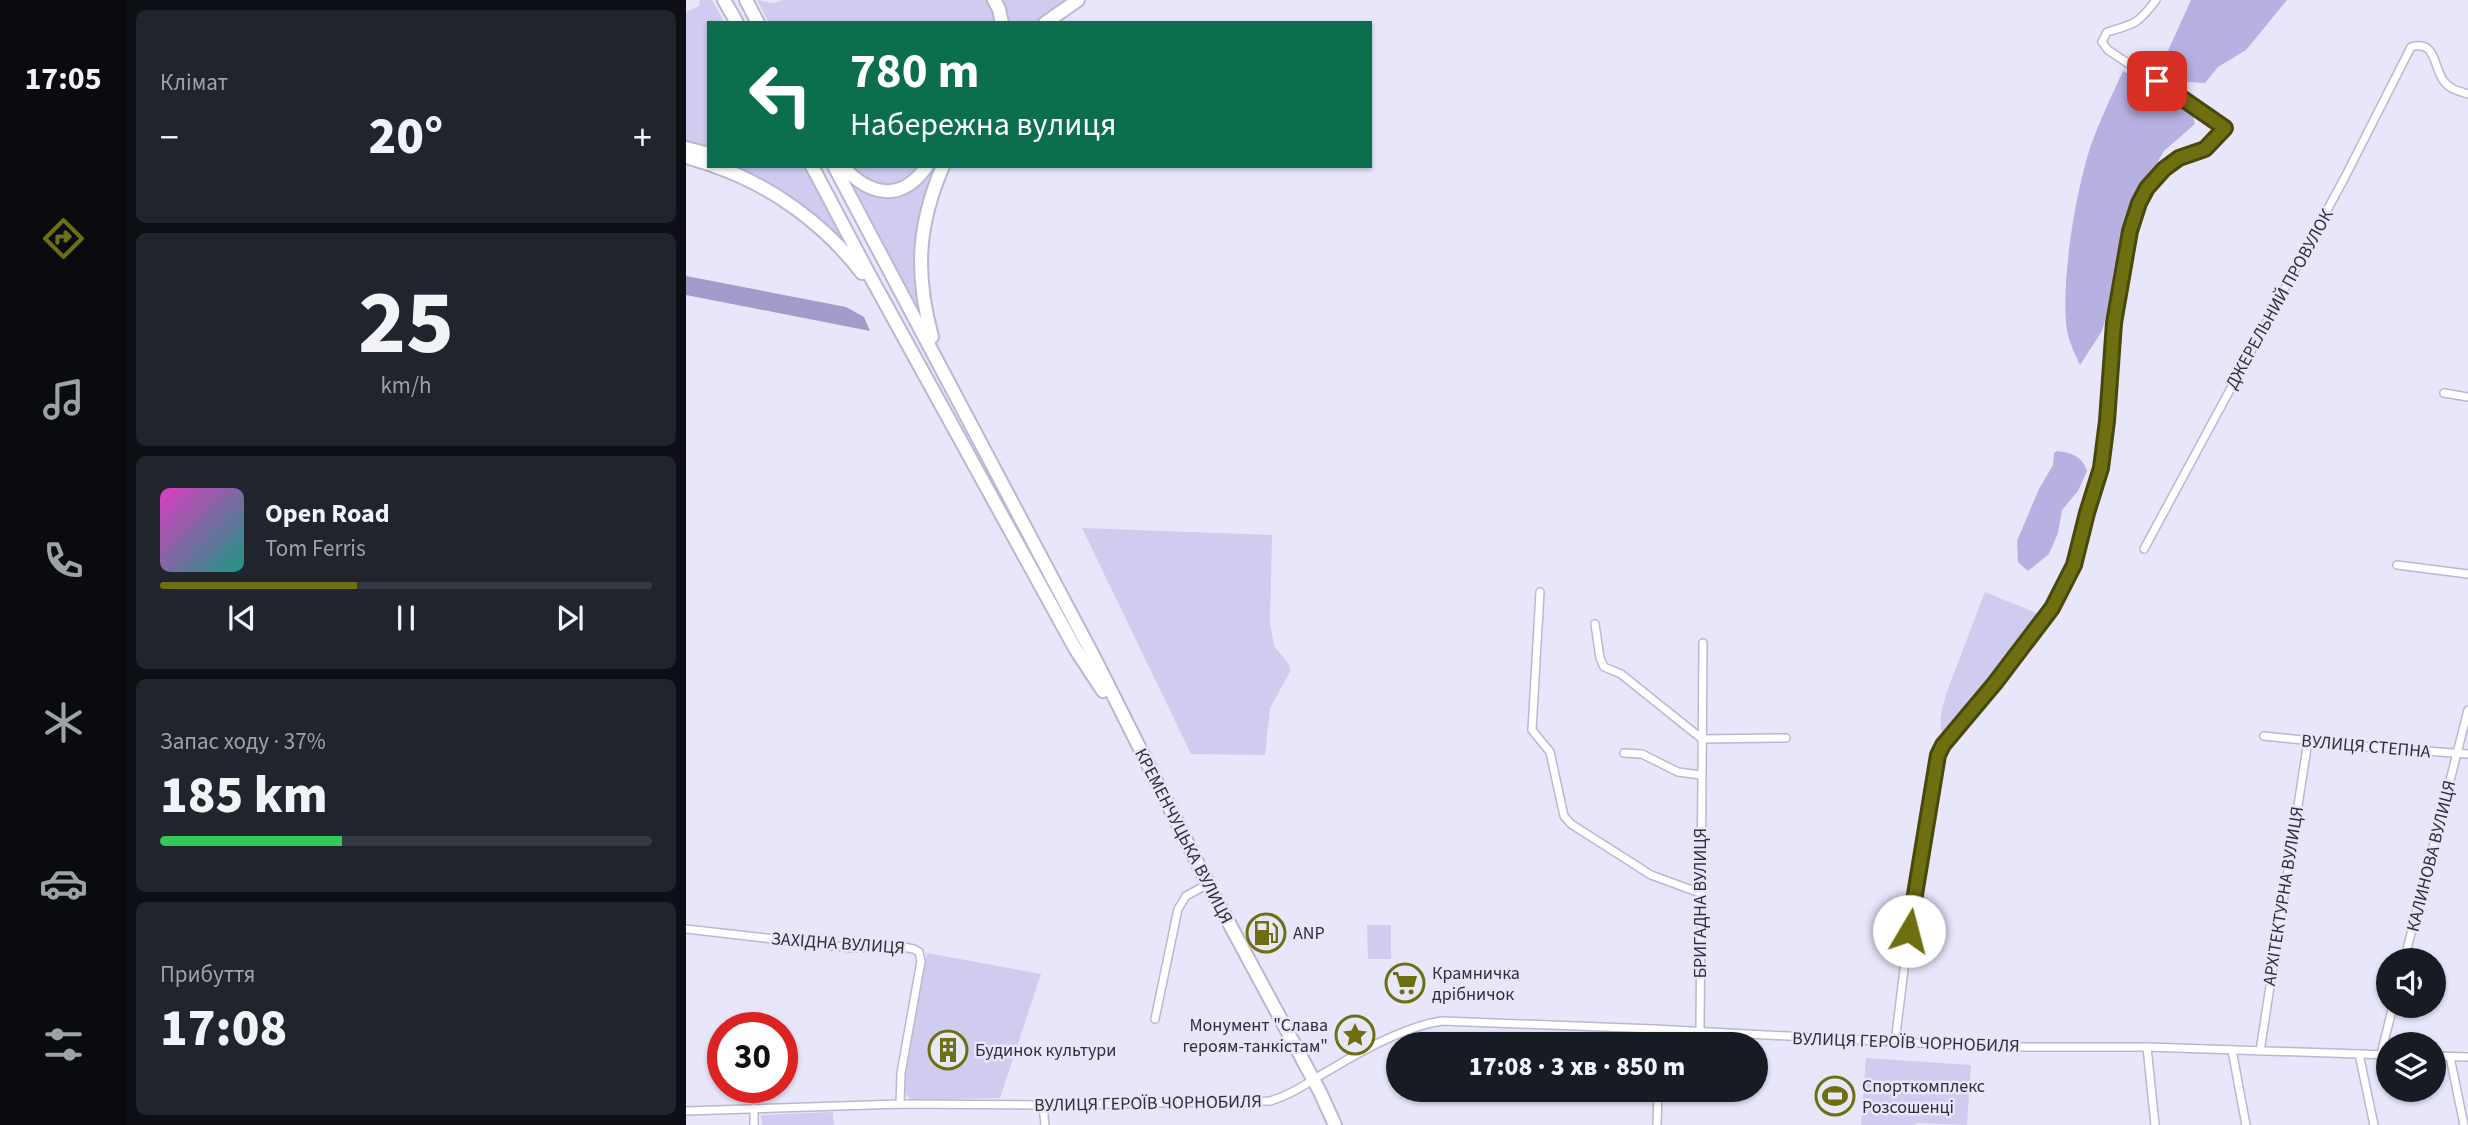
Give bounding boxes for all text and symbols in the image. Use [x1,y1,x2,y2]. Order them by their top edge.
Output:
text: 780 m [850,37,979,107]
icon: left [735,49,826,140]
pin [2127,51,2187,111]
text: 17:05 [24,56,102,102]
icon: arrive [2138,62,2176,100]
text: Клімат [160,66,228,99]
text: 20° [369,100,443,174]
text: Набережна вулиця [850,102,1117,148]
text: − [160,111,179,165]
text: + [633,111,652,165]
street label: ДЖЕРЕЛЬНИЙ ПРОВУЛОК [2219,204,2340,394]
icon: directions [39,214,88,263]
text: 25 [358,259,454,388]
text: km/h [380,369,432,402]
icon: music [39,375,88,424]
text: Open Road [265,495,390,532]
text: Tom Ferris [265,532,366,565]
icon: phone [39,536,88,585]
icon: previous [223,599,261,637]
icon: pause [387,599,425,637]
icon: next [551,599,589,637]
icon: climate [39,698,88,747]
text: Запас ходу · 37% [160,725,326,758]
street label: ВУЛИЦЯ СТЕПНА [2300,728,2432,765]
street label: КРЕМЕНЧУЦЬКА ВУЛИЦЯ [1128,744,1239,928]
text: 185 km [160,759,328,833]
street label: КАЛИНОВА ВУЛИЦЯ [2401,778,2462,934]
street label: АРХІТЕКТУРНА ВУЛИЦЯ [2257,805,2310,988]
street label: БРИГАДНА ВУЛИЦЯ [1688,828,1713,978]
icon: car [39,859,88,908]
position arrow [1872,894,1946,968]
fuel station icon: ANP [1245,912,1287,954]
place label: ANP [1293,921,1325,946]
street label: ЗАХІДНА ВУЛИЦЯ [770,926,906,961]
map controls [2376,948,2446,1102]
button: sound [2376,948,2446,1018]
text: Прибуття [160,958,255,991]
place label: Крамничка дрібничок [1432,961,1520,1007]
supermarket icon: Крамничка дрібничок [1384,962,1426,1004]
text: 17:08 [160,992,287,1066]
speed limit sign: 30 [707,1012,798,1103]
place label: Монумент "Слава героям-танкістам" [1182,1013,1328,1059]
place icon: Монумент "Слава героям-танкістам" [1334,1014,1376,1056]
icon: filters [39,1020,88,1069]
street label: ВУЛИЦЯ ГЕРОЇВ ЧОРНОБИЛЯ [1792,1026,2020,1059]
building icon: Будинок культури [927,1029,969,1071]
button: layers [2376,1032,2446,1102]
place label: Будинок культури [975,1038,1116,1063]
text: 17:08 · 3 хв · 850 m [1469,1048,1685,1085]
place label: Спорткомплекс Розсошенці [1862,1074,1985,1120]
sports icon: Спорткомплекс Розсошенці [1814,1075,1856,1117]
street label: ВУЛИЦЯ ГЕРОЇВ ЧОРНОБИЛЯ [1034,1089,1262,1118]

